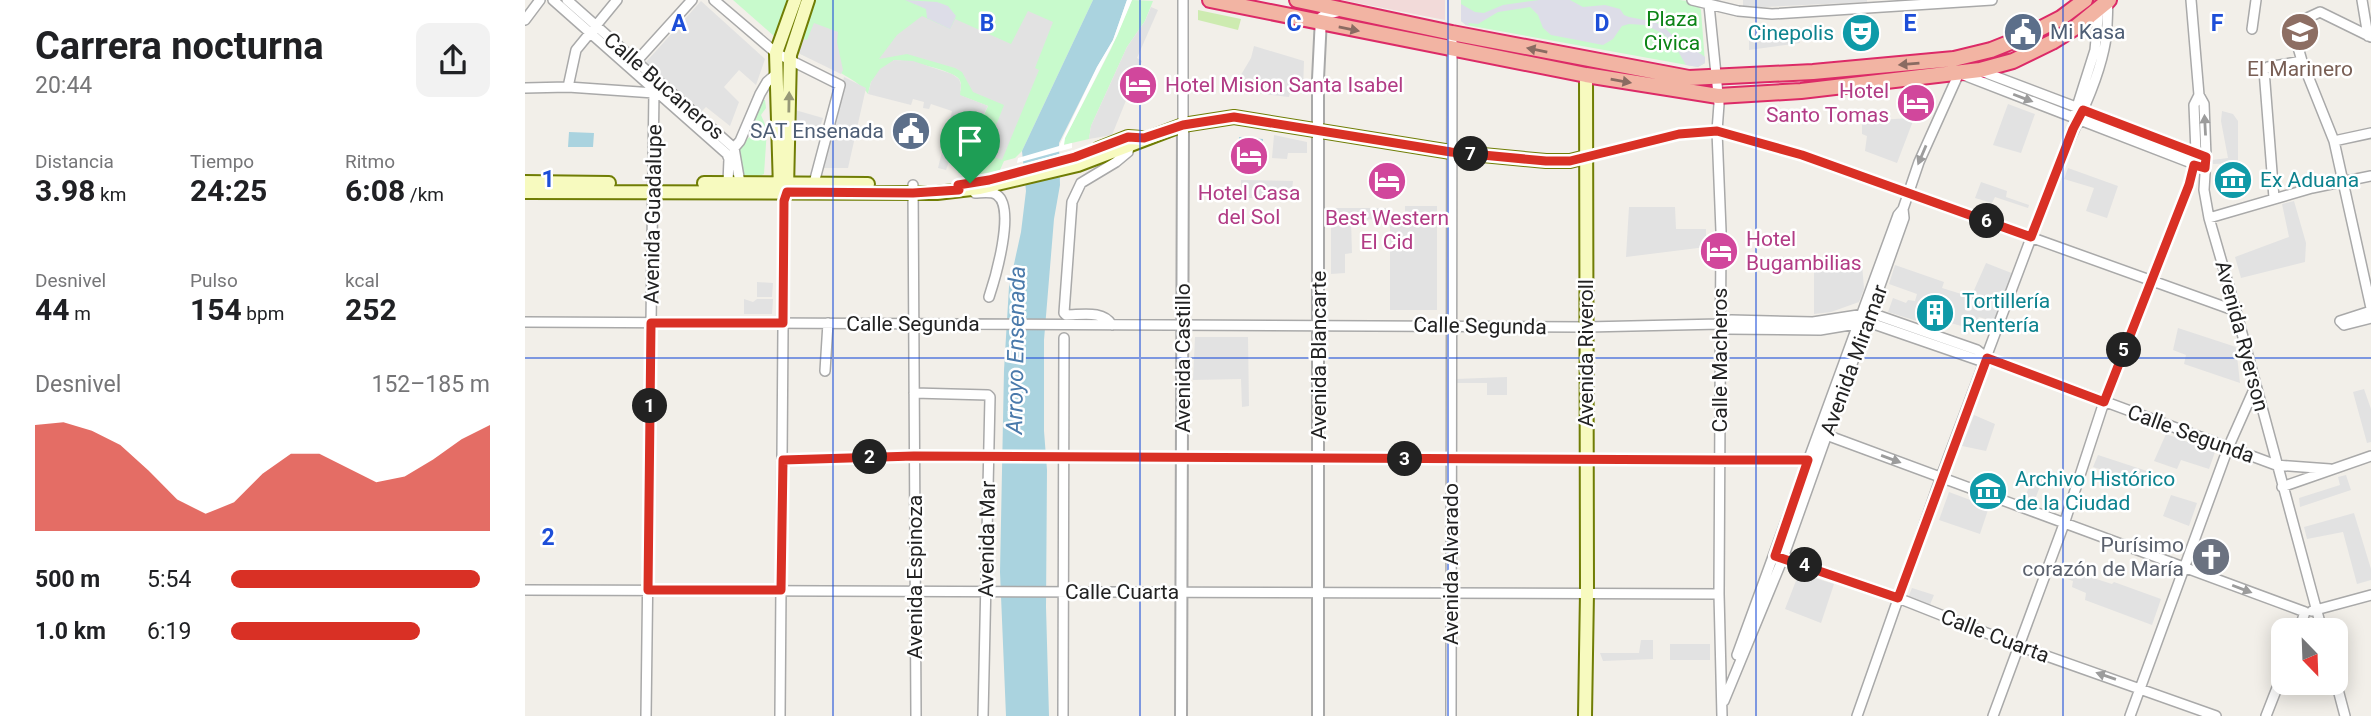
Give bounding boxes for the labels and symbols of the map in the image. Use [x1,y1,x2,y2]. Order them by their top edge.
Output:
park label: Plaza Civica [1644,7,1700,55]
text: A [671,10,687,37]
text: B [980,10,994,37]
text: C [1286,10,1302,37]
text: D [1595,10,1609,37]
text: E [1904,10,1917,37]
text: F [2211,10,2224,37]
public building icon: Mi Kasa [2002,11,2044,53]
school or university icon: El Marinero [2279,11,2321,53]
theatre icon: Cinepolis [1840,12,1882,54]
place label: Mi Kasa [2050,20,2126,44]
place label: Cinepolis [1748,21,1834,45]
one-way arrow [1338,23,1360,34]
street label: Calle Bucaneros [599,27,729,145]
one-way arrow [1526,44,1548,55]
place label: El Marinero [2247,57,2353,81]
one-way arrow [1898,58,1920,69]
hotel icon: Hotel Mision Santa Isabel [1117,64,1159,106]
place label: Hotel Mision Santa Isabel [1165,73,1403,97]
one-way arrow [1610,76,1632,87]
place label: Hotel Santo Tomas [1766,79,1889,127]
hotel icon: Hotel Santo Tomas [1895,82,1937,124]
one-way arrow [783,91,795,113]
one-way arrow [2012,93,2033,104]
public building icon: SAT Ensenada [890,110,932,152]
pin [940,111,1000,183]
one-way arrow [2199,114,2210,136]
place label: SAT Ensenada [750,119,884,143]
street label: Avenida Guadalupe [639,124,667,304]
hotel icon: Hotel Casa del Sol [1228,135,1270,177]
pin: 7 [1453,136,1489,172]
one-way arrow [1917,145,1928,166]
museum icon: Ex Aduana [2212,159,2254,201]
hotel icon: Best Western El Cid [1366,160,1408,202]
text: 1 [541,166,555,193]
place label: Ex Aduana [2260,168,2359,192]
place label: Hotel Casa del Sol [1198,181,1300,229]
pin: 6 [1969,204,2005,238]
place label: Best Western El Cid [1325,206,1449,254]
place label: Hotel Bugambilias [1746,227,1862,275]
hotel icon: Hotel Bugambilias [1698,230,1740,272]
street label: Avenida Ryerson [2210,258,2274,414]
water label: Arroyo Ensenada [1001,266,1031,435]
street label: Avenida Blancarte [1307,271,1331,439]
street label: Avenida Riveroll [1574,279,1598,427]
street label: Avenida Miramar [1816,282,1892,438]
street label: Avenida Castillo [1171,283,1195,433]
street label: Calle Macheros [1708,288,1732,432]
place label: Tortillería Rentería [1962,289,2050,337]
building icon: Tortillería Rentería [1914,292,1956,334]
street label: Calle Segunda [846,312,980,336]
street label: Calle Segunda [1413,313,1547,339]
pin: 5 [2107,332,2141,368]
pin: 1 [633,388,667,424]
street label: Calle Segunda [2124,400,2258,468]
pin: 2 [853,440,887,475]
pin: 3 [1387,442,1423,476]
one-way arrow [1881,453,1902,464]
place label: Archivo Histórico de la Ciudad [2015,467,2175,515]
museum icon: Archivo Histórico de la Ciudad [1967,470,2009,512]
street label: Avenida Mar [974,481,1000,597]
street label: Avenida Alvarado [1439,483,1463,645]
street label: Avenida Espinoza [903,495,927,659]
text: 2 [541,524,555,551]
place label: Purísimo corazón de María [2022,533,2184,581]
church icon: Purísimo corazón de María [2190,536,2232,578]
pin: 4 [1787,548,1823,582]
street label: Calle Cuarta [1065,580,1179,604]
one-way arrow [2232,584,2253,595]
street label: Calle Cuarta [1937,604,2053,668]
north arrow [2271,618,2349,695]
one-way arrow [2095,670,2116,681]

